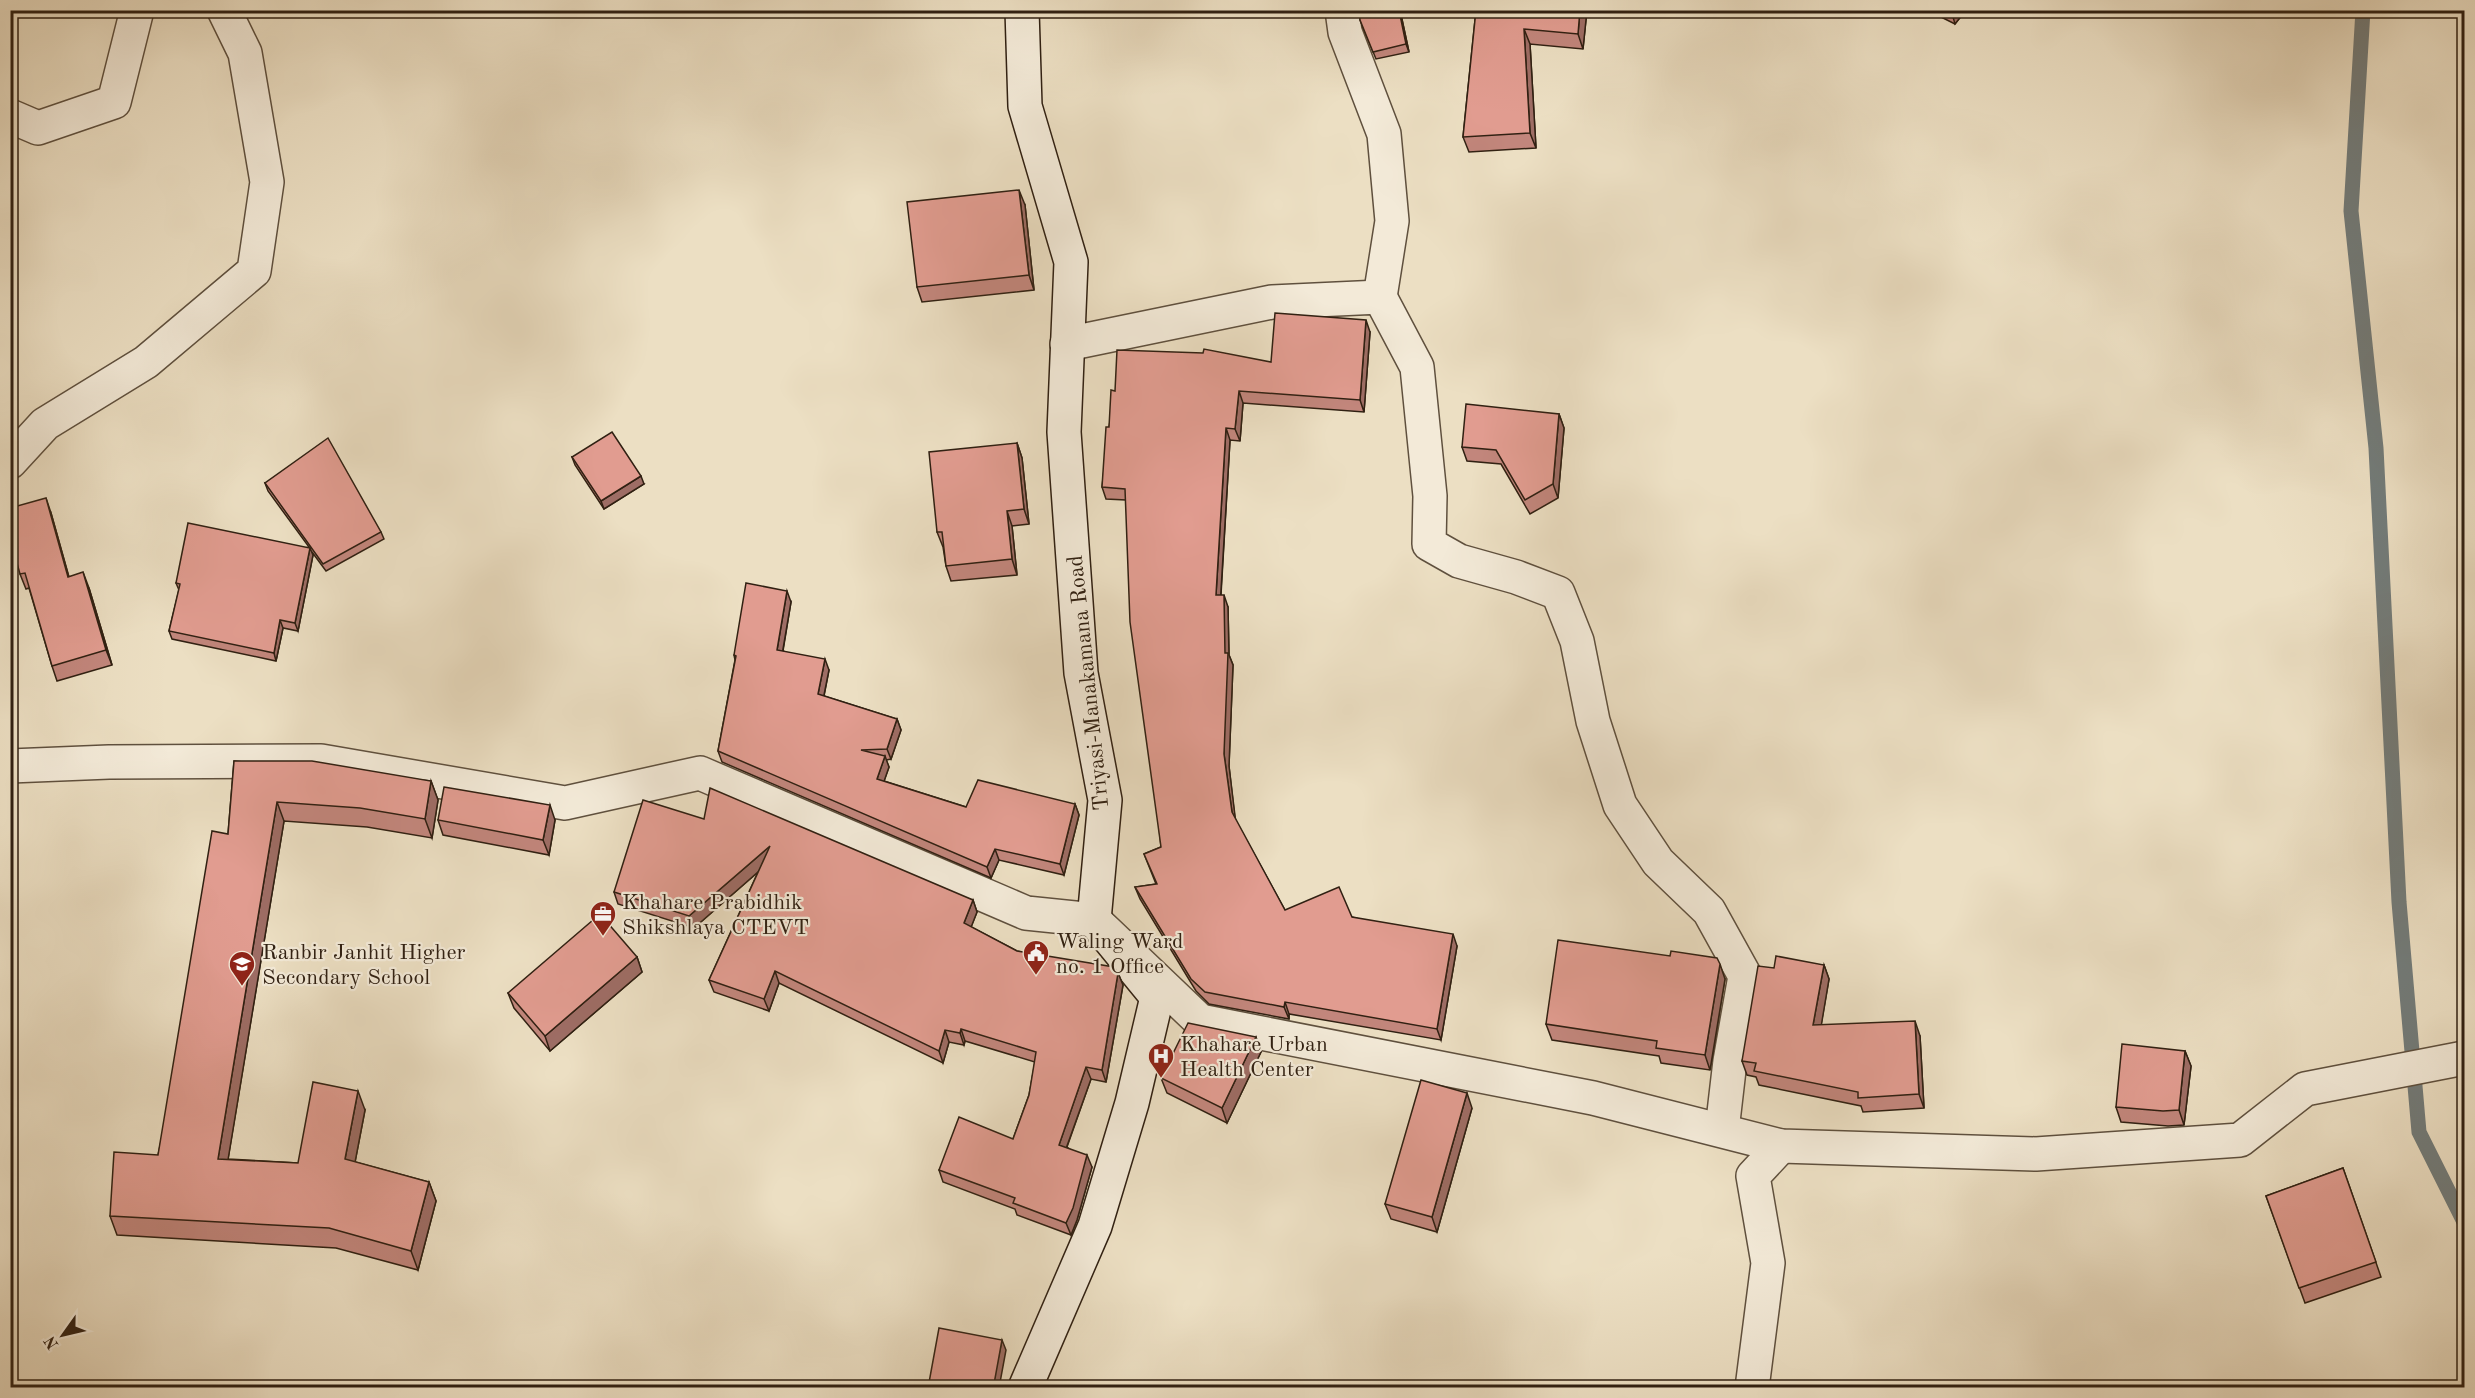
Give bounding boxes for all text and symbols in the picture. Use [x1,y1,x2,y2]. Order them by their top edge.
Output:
street label: Triyasi-Manakamana Road [1065,554,1113,812]
place label: Khahare Prabidhik Shikshlaya CTEVT [622,892,809,939]
office icon: Khahare Prabidhik Shikshlaya CTEVT [588,899,618,937]
place label: Waling Ward no. 1 Office [1056,931,1184,978]
public building icon: Waling Ward no. 1 Office [1021,938,1051,976]
place label: Ranbir Janhit Higher Secondary School [262,942,466,989]
school or university icon: Ranbir Janhit Higher Secondary School [227,949,257,987]
place label: Khahare Urban Health Center [1180,1034,1328,1081]
hospital icon: Khahare Urban Health Center [1146,1041,1176,1079]
north arrow [33,1305,93,1365]
text: N [42,1332,62,1352]

